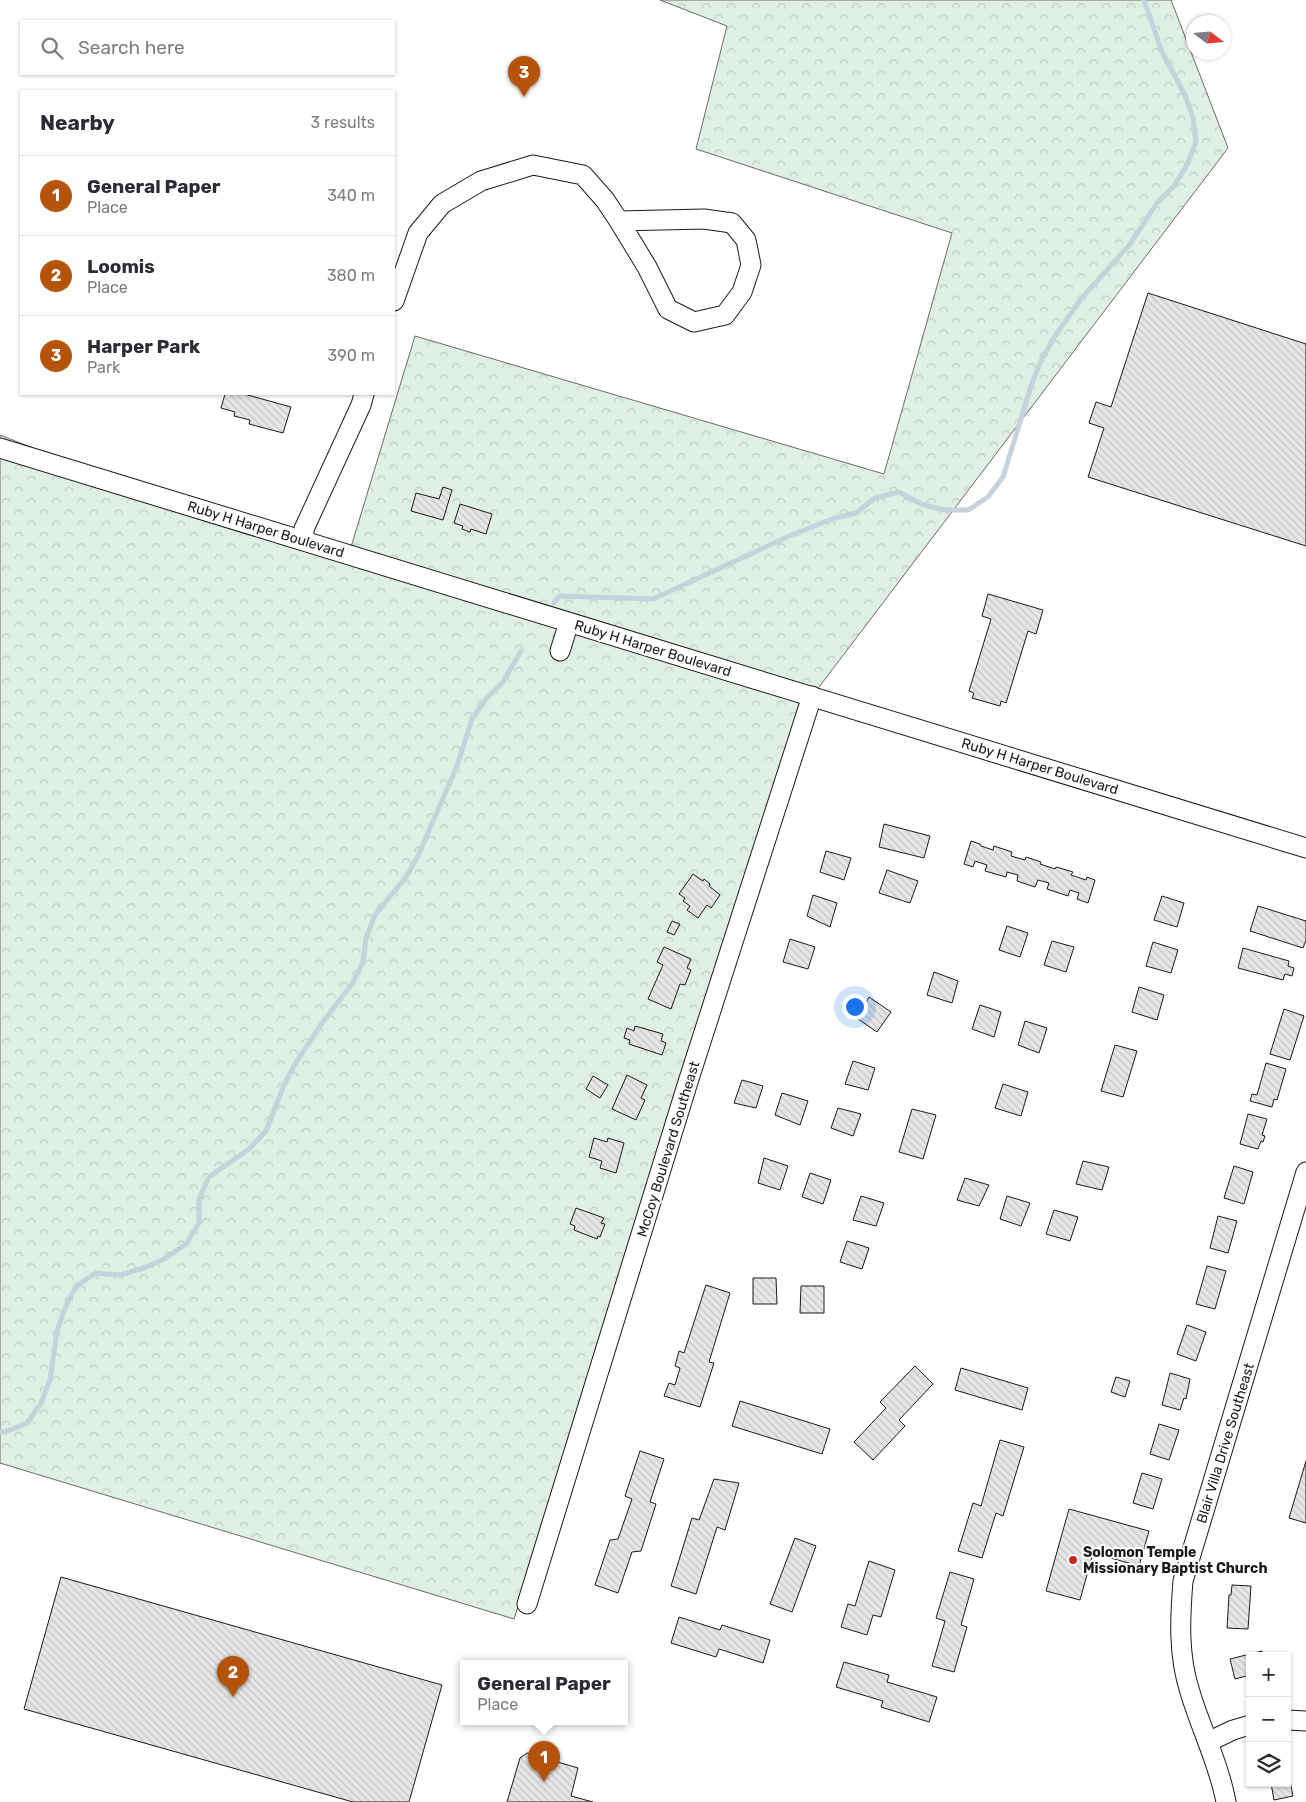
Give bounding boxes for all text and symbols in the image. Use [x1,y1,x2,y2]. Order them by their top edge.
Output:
north arrow [1186,15,1231,60]
search box [20,20,395,75]
icon: search [38,34,66,62]
text: Search here [78,36,185,59]
pin: 3 [508,56,540,97]
text: Nearby [40,110,115,135]
text: 3 results [310,113,375,132]
text: General Paper [87,175,220,198]
text: 1 [52,186,60,205]
text: 340 m [327,186,375,205]
text: Place [87,198,128,217]
text: Loomis [87,255,155,278]
text: 2 [51,266,61,285]
text: 380 m [327,266,375,285]
text: Place [87,278,128,297]
text: Harper Park [87,335,200,358]
text: 3 [51,346,61,365]
text: 390 m [328,346,375,365]
text: Park [87,358,120,377]
street label: Ruby H Harper Boulevard [185,498,346,561]
street label: Ruby H Harper Boulevard [572,617,733,680]
street label: Ruby H Harper Boulevard [959,735,1120,798]
your location [842,994,868,1020]
street label: McCoy Boulevard Southeast [634,1059,704,1239]
street label: Blair Villa Drive Southeast [1193,1360,1258,1525]
place label: Solomon Temple Missionary Baptist Church [1083,1544,1267,1577]
marker: Solomon Temple Missionary Baptist Church [1067,1554,1079,1566]
map controls [1246,1652,1291,1787]
button: + [1246,1652,1291,1697]
pin: 2 [217,1656,249,1697]
popup [460,1660,628,1725]
text: General Paper [477,1672,611,1695]
text: Place [477,1695,518,1714]
button: − [1246,1697,1291,1742]
pin: 1 [528,1741,560,1782]
button: layers [1246,1742,1291,1787]

